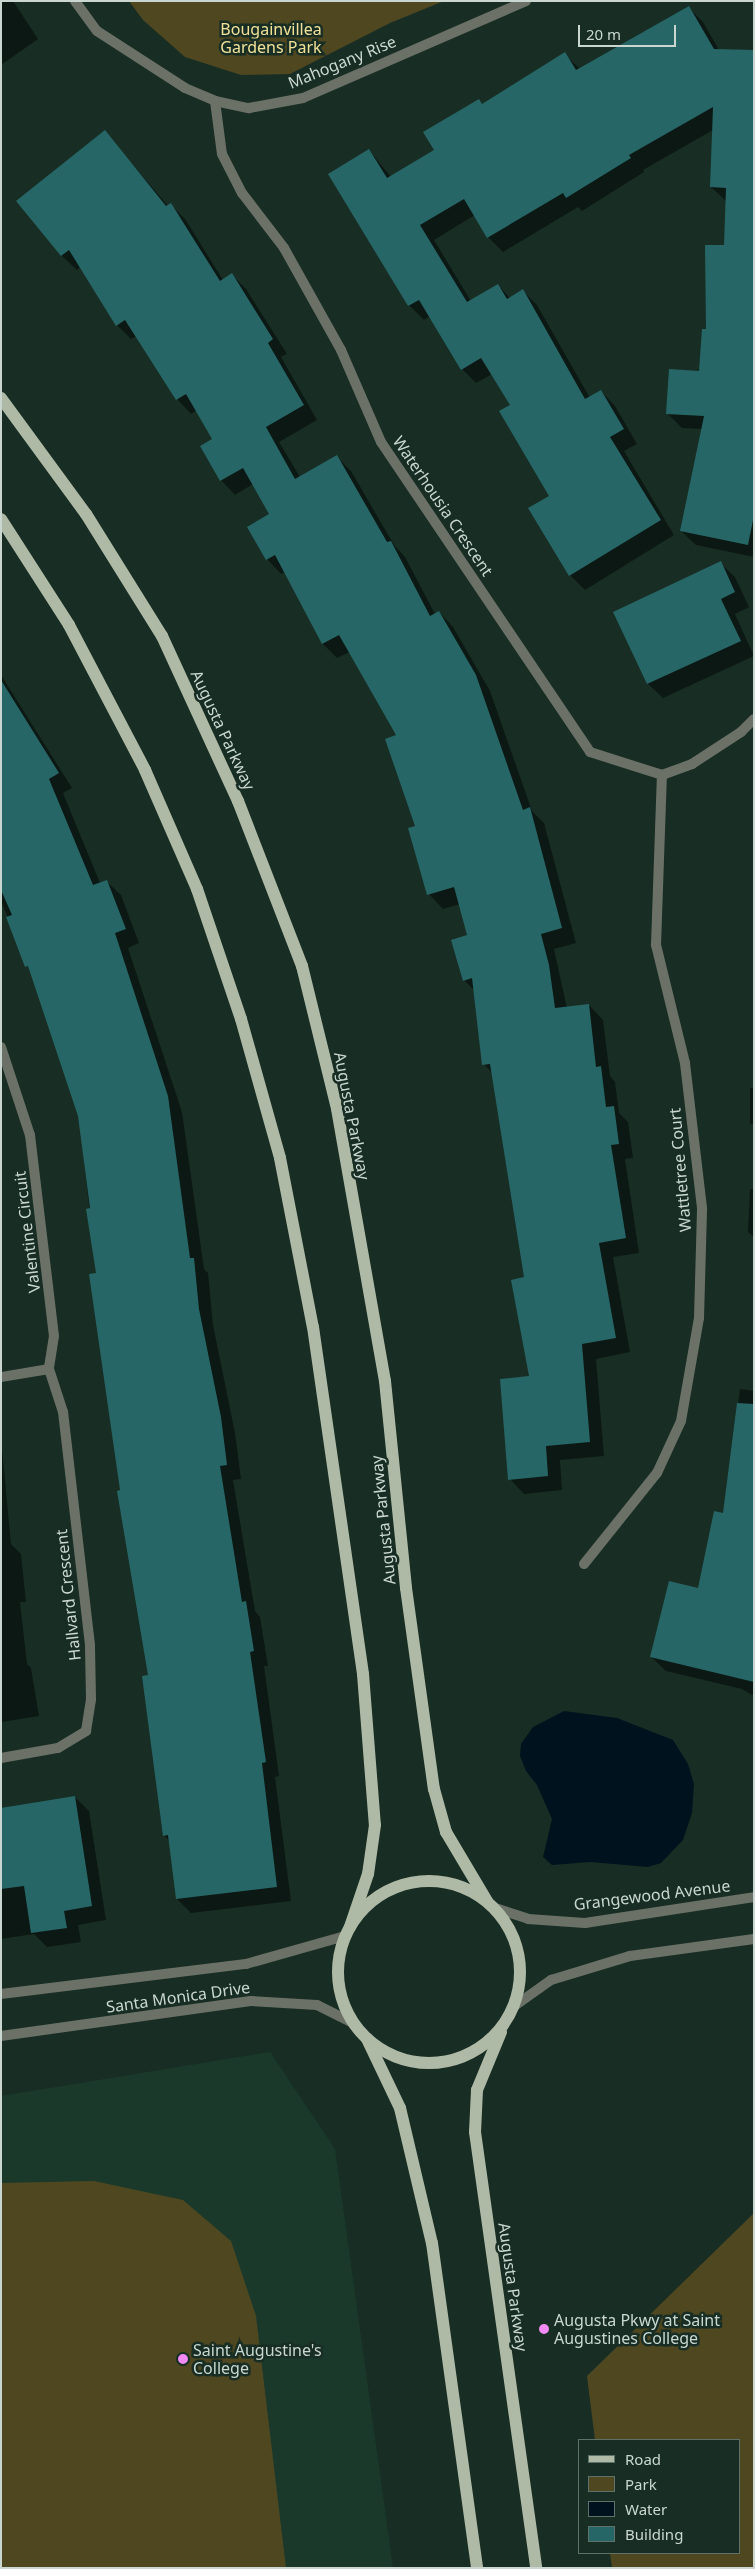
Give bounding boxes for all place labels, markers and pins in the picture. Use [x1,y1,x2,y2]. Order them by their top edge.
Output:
place label: Augusta Pkwy at Saint Augustines College [554,2310,720,2348]
marker: Augusta Pkwy at Saint Augustines College [538,2323,550,2335]
place label: Saint Augustine's College [193,2340,322,2378]
marker: Saint Augustine's College [177,2353,189,2365]

